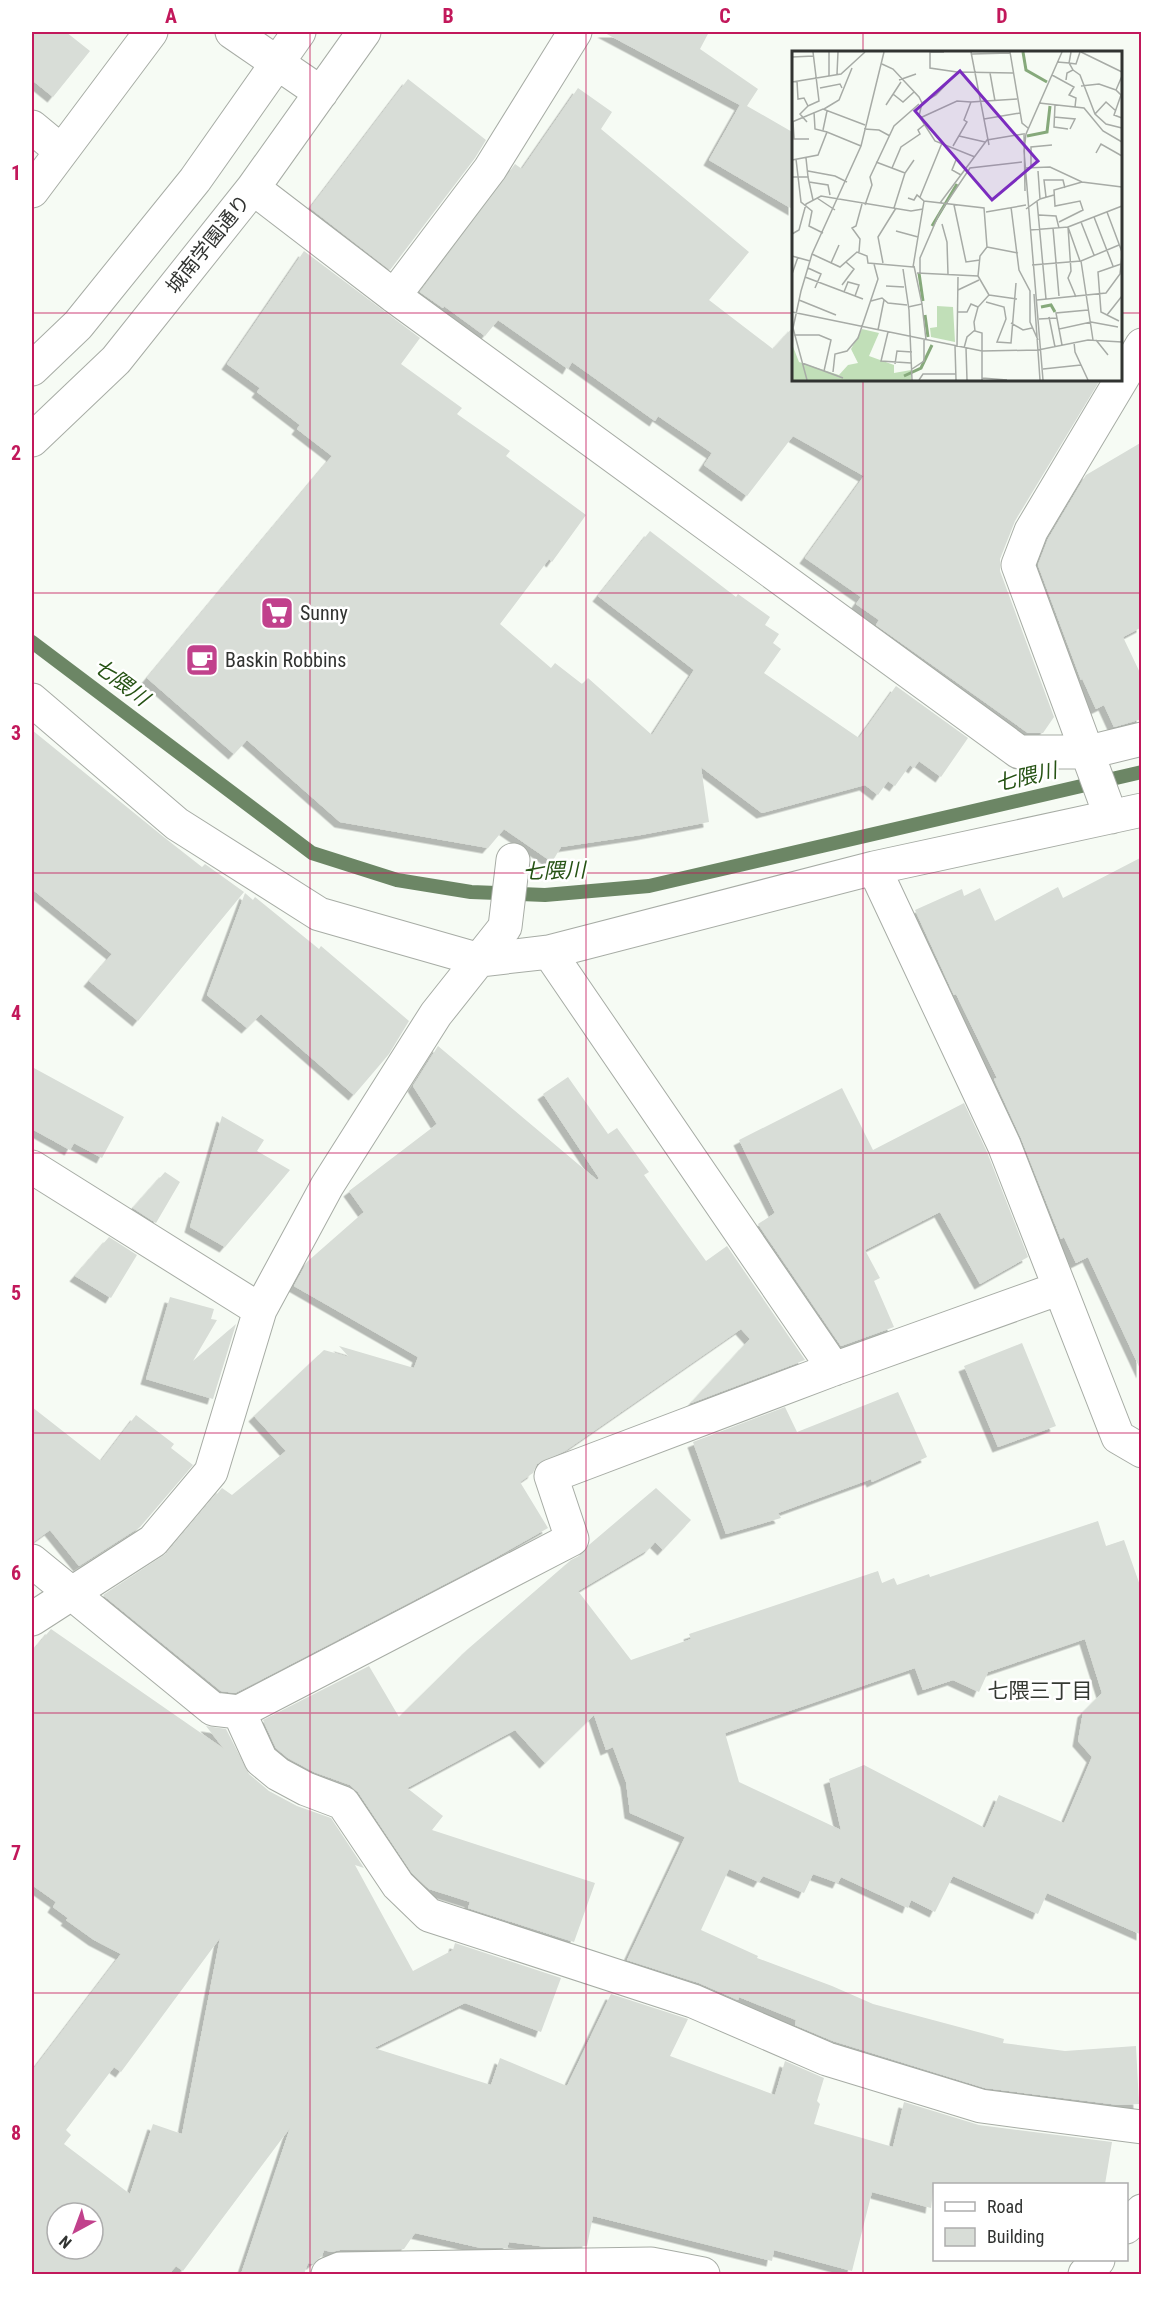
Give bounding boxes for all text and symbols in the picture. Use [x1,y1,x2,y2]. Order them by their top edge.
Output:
text: A [165,4,177,28]
text: B [442,4,454,28]
text: C [719,4,731,28]
text: D [996,4,1008,28]
inset map [792,51,1122,381]
text: 1 [11,161,21,185]
street label: 城南学園通り [161,190,255,298]
text: 2 [11,441,21,465]
supermarket icon: Sunny [259,595,295,631]
place label: Sunny [300,601,348,625]
cafe icon: Baskin Robbins [184,642,220,678]
place label: Baskin Robbins [225,648,346,672]
water label: 七隈川 [89,653,155,712]
text: 3 [11,721,21,745]
water label: 七隈川 [993,758,1061,796]
water label: 七隈川 [522,858,588,884]
text: 4 [11,1001,21,1025]
text: 5 [11,1281,21,1305]
text: 6 [11,1561,21,1585]
district label: 七隈三丁目 [988,1679,1093,1703]
text: 7 [11,1841,21,1865]
text: 8 [11,2121,21,2145]
legend [933,2183,1128,2261]
text: Road [987,2196,1023,2217]
north arrow [45,2201,105,2261]
text: Building [987,2226,1044,2247]
text: N [56,2232,75,2252]

